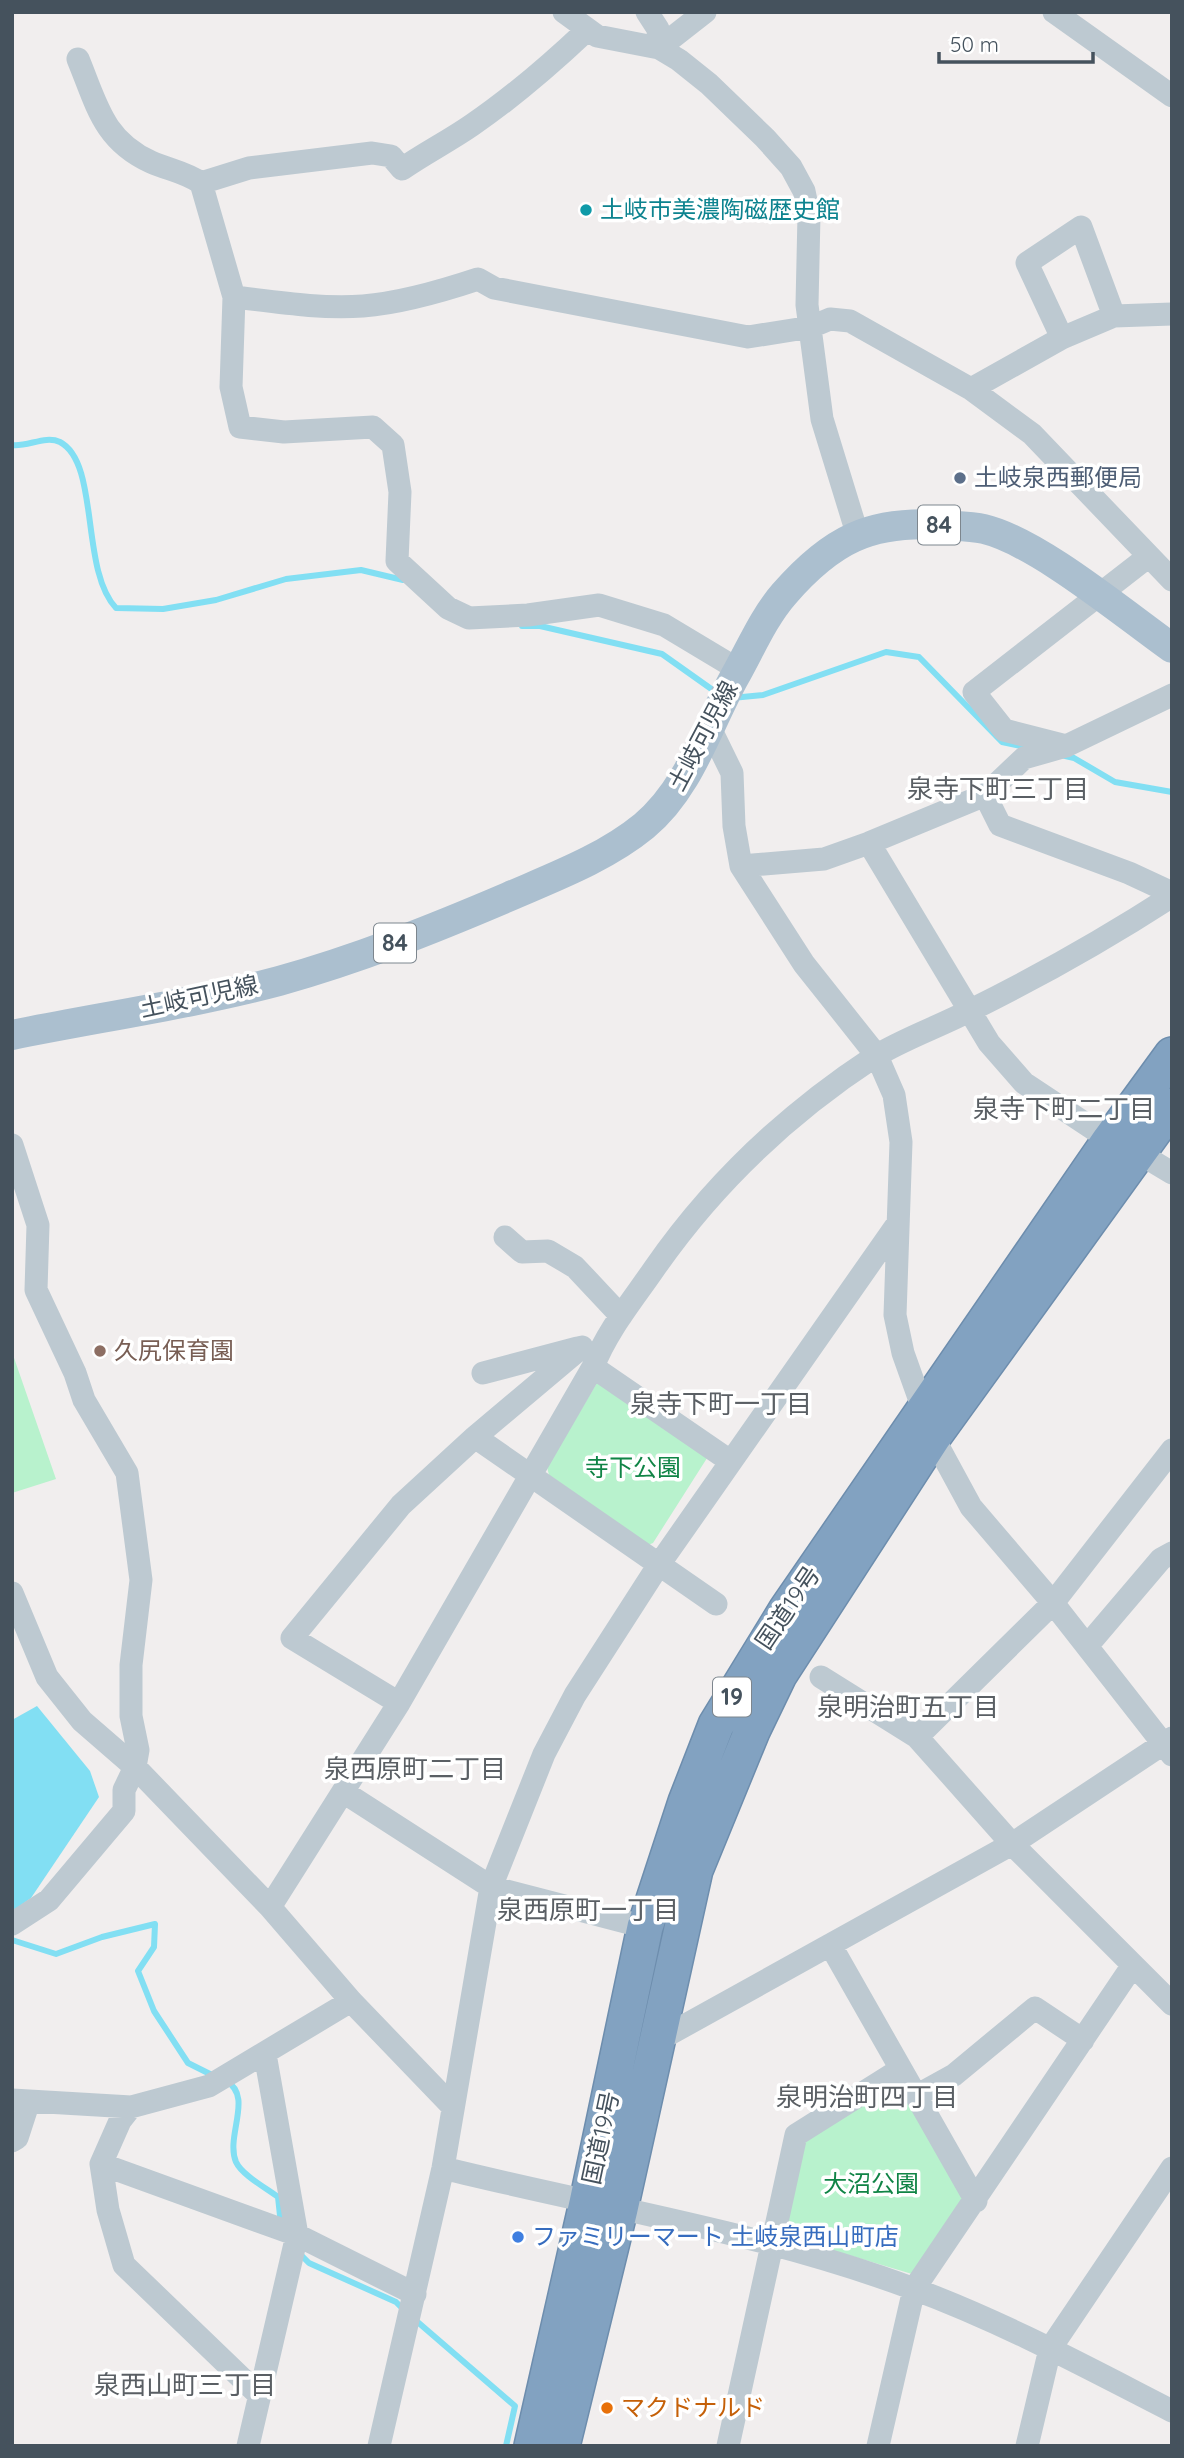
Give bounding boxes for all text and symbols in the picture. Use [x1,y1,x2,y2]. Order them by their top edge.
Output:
scale bar [939,21,1093,65]
text: 50 m [950,31,999,57]
place label: 土岐市美濃陶磁歴史館 [600,194,840,224]
marker: 土岐市美濃陶磁歴史館 [578,202,594,218]
place label: 土岐泉西郵便局 [974,462,1142,492]
marker: 土岐泉西郵便局 [952,470,968,486]
road number: 84 [918,505,960,544]
street label: 土岐可児線 [661,676,744,796]
district label: 泉寺下町三丁目 [907,772,1089,805]
road number: 84 [374,924,416,962]
street label: 土岐可児線 [137,969,261,1023]
district label: 泉寺下町二丁目 [973,1092,1155,1125]
place label: 久尻保育園 [114,1335,234,1365]
marker: 久尻保育園 [92,1343,108,1359]
district label: 泉寺下町一丁目 [630,1387,812,1420]
park label: 寺下公園 [585,1452,681,1482]
street label: 国道19号 [748,1560,826,1655]
road number: 19 [713,1678,751,1716]
district label: 泉明治町五丁目 [817,1690,999,1723]
district label: 泉西原町二丁目 [324,1752,506,1785]
district label: 泉西原町一丁目 [497,1893,679,1926]
district label: 泉明治町四丁目 [776,2080,958,2113]
street label: 国道19号 [576,2089,624,2187]
park label: 大沼公園 [823,2168,919,2198]
place label: ファミリーマート 土岐泉西山町店 [532,2221,899,2251]
marker: ファミリーマート 土岐泉西山町店 [510,2229,526,2245]
district label: 泉西山町三丁目 [94,2368,276,2401]
place label: マクドナルド [621,2392,765,2422]
marker: マクドナルド [599,2400,615,2416]

